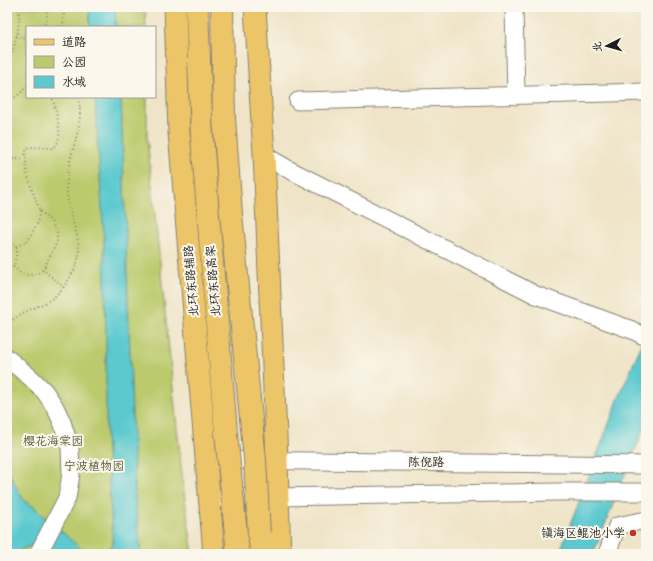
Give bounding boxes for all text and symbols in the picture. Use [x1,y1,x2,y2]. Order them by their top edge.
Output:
legend [26,26,156,98]
north arrow [587,26,627,66]
text: 道路 [62,34,86,49]
text: 北 [590,41,605,53]
text: 公园 [62,54,86,69]
text: 水域 [62,74,86,89]
street label: 北环东路辅路 [180,245,201,318]
street label: 北环东路高架 [202,245,223,318]
park label: 樱花海棠园 [23,433,83,448]
street label: 陈倪路 [408,454,444,469]
park label: 宁波植物园 [64,458,124,473]
place label: 镇海区鲲池小学 [541,525,625,540]
marker: 镇海区鲲池小学 [628,528,638,538]

